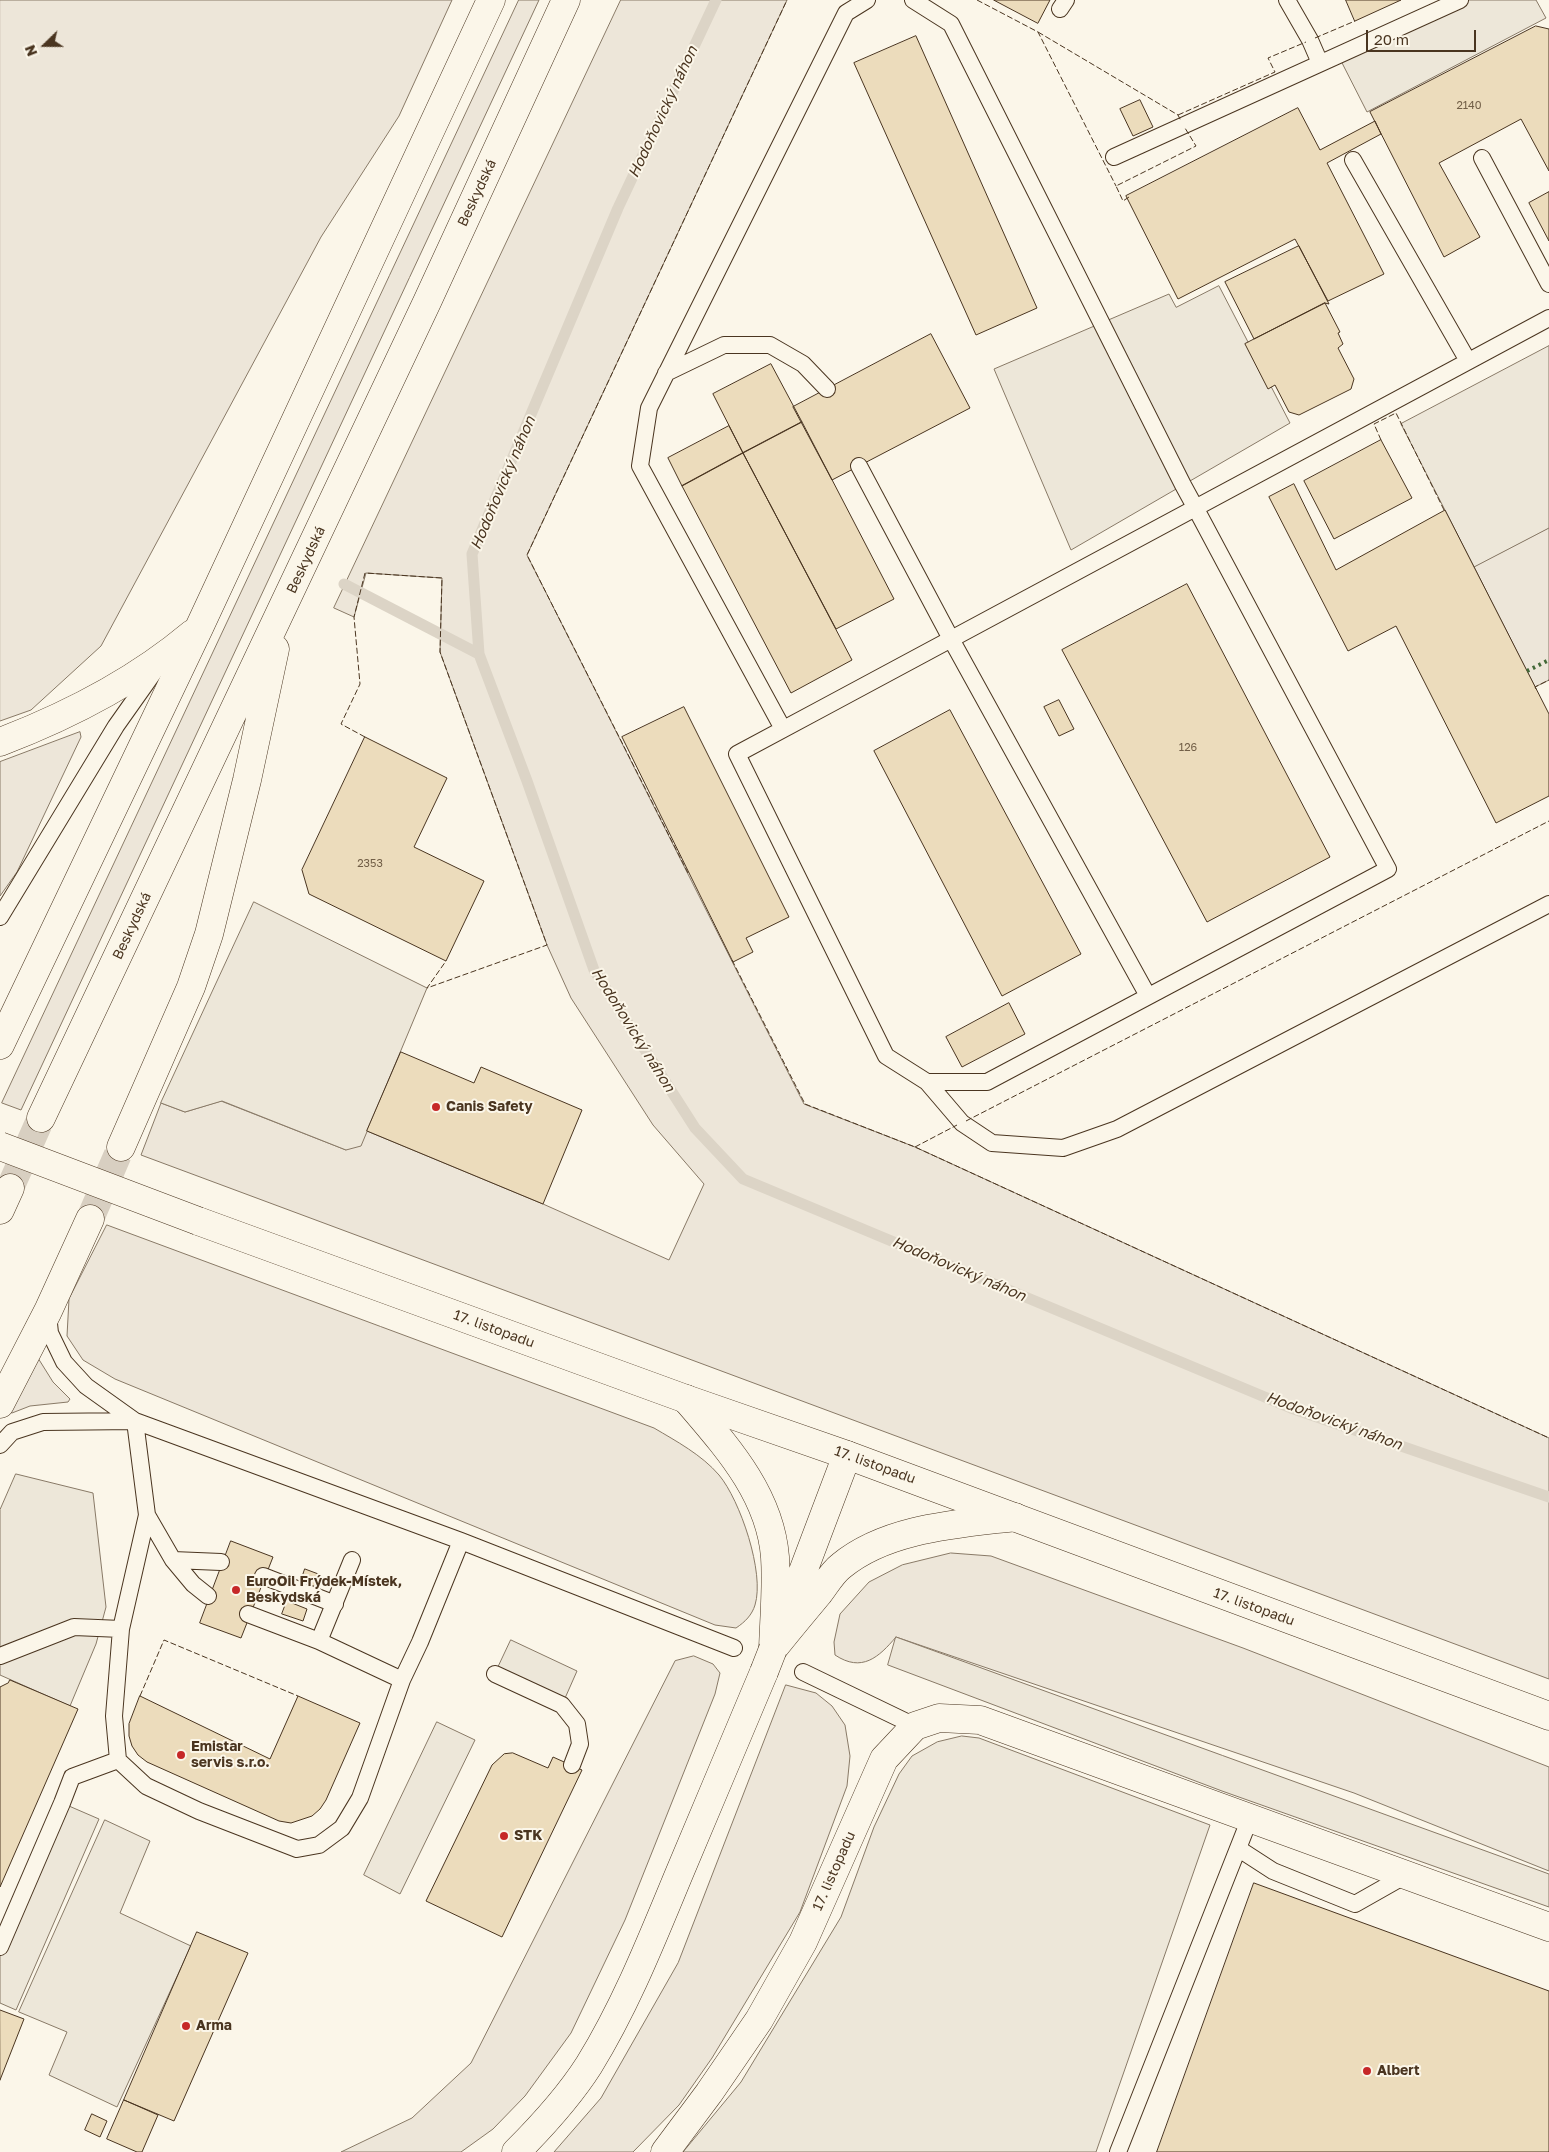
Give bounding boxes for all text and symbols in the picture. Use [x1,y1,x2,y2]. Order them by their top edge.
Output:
north arrow [20,20,70,70]
scale bar [1369,20,1479,52]
text: 20 m [1374,30,1409,48]
text: N [21,43,41,59]
water label: Hodoňovický náhon [625,43,701,181]
house number: 2140 [1456,99,1482,113]
street label: Beskydská [454,157,500,229]
water label: Hodoňovický náhon [467,414,539,552]
street label: Beskydská [283,524,329,596]
house number: 126 [1179,741,1197,755]
house number: 2353 [357,857,383,871]
street label: Beskydská [109,890,155,962]
water label: Hodoňovický náhon [587,965,679,1095]
place label: Canis Safety [446,1099,533,1115]
marker: Canis Safety [430,1101,442,1113]
water label: Hodoňovický náhon [890,1233,1028,1305]
street label: 17. listopadu [451,1307,537,1351]
water label: Hodoňovický náhon [1264,1388,1404,1454]
street label: 17. listopadu [832,1443,918,1487]
place label: EuroOil Frýdek-Místek, Beskydská [246,1574,402,1606]
marker: EuroOil Frýdek-Místek, Beskydská [230,1584,242,1596]
street label: 17. listopadu [1211,1585,1297,1629]
place label: Emistar servis s.r.o. [191,1739,270,1771]
marker: Emistar servis s.r.o. [175,1749,187,1761]
place label: STK [514,1828,542,1844]
street label: 17. listopadu [809,1829,859,1913]
marker: STK [498,1830,510,1842]
place label: Arma [196,2018,232,2034]
marker: Arma [180,2020,192,2032]
place label: Albert [1377,2063,1420,2079]
marker: Albert [1361,2065,1373,2077]

